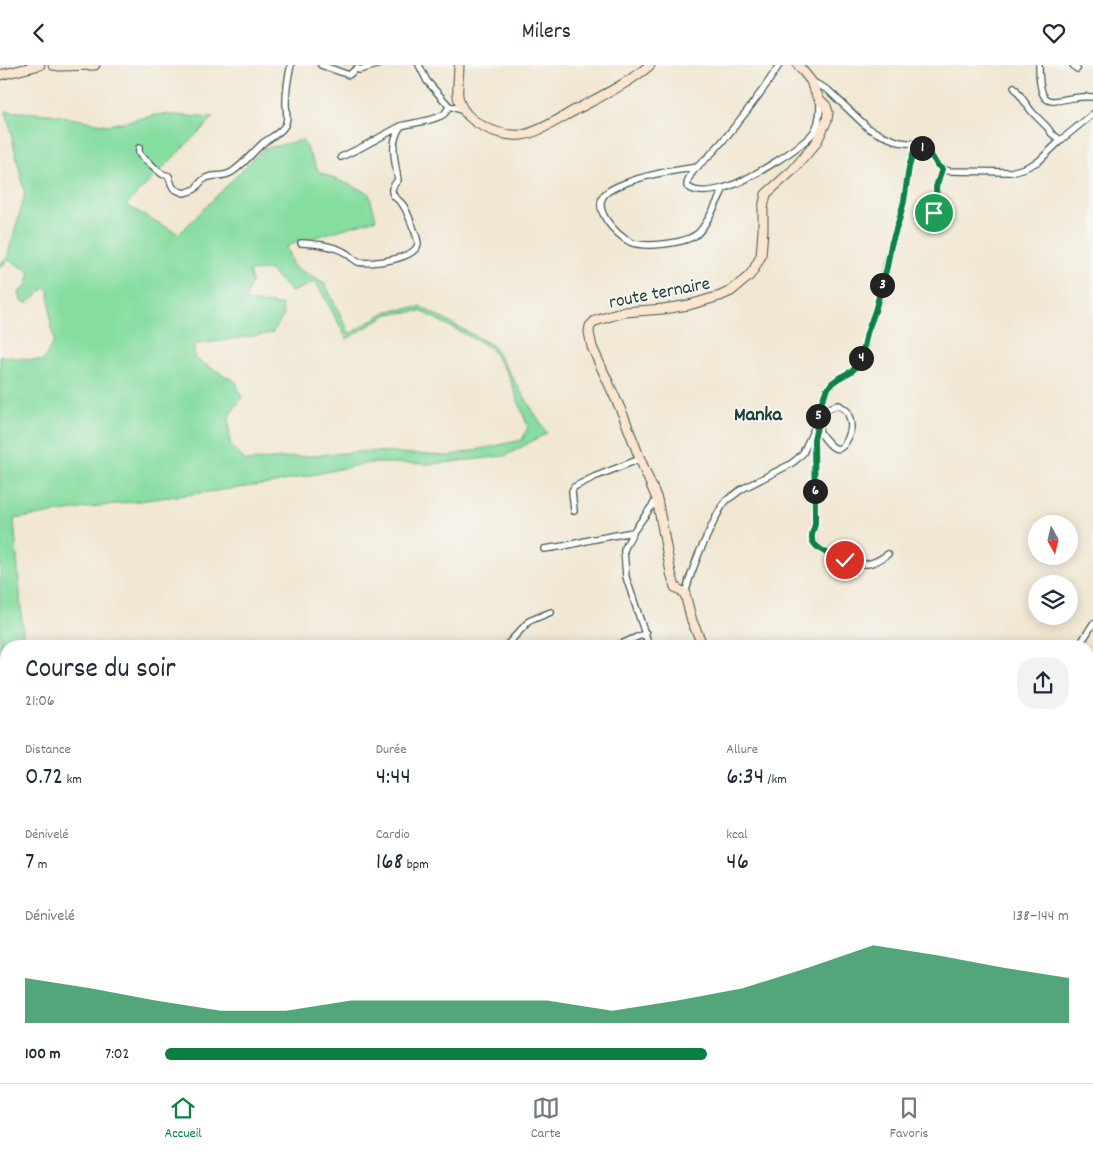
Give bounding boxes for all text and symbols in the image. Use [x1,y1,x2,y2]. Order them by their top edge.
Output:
text: Milers [522,17,571,48]
icon: back [25,19,53,47]
icon: heart [1040,19,1068,47]
pin: 1 [910,135,934,161]
text: 1 [921,138,924,158]
pin [913,192,955,234]
icon: arrive [920,199,948,227]
street label: route ternaire [607,271,713,317]
pin: 3 [870,273,894,297]
text: 3 [879,275,886,295]
pin: 4 [848,345,874,371]
text: 4 [859,348,864,368]
district label: Manka [734,402,783,430]
pin: 5 [806,403,830,429]
text: 5 [815,406,822,426]
pin: 6 [802,479,828,503]
text: 6 [812,481,819,501]
north arrow [1028,515,1078,565]
map controls [1028,515,1078,625]
pin [824,539,866,581]
icon: check [831,546,859,574]
button: layers [1028,575,1078,625]
text: Course du soir [25,651,176,691]
button: share [1017,657,1069,709]
text: 21:06 [25,690,55,713]
text: Distance [25,740,71,760]
text: Durée [376,740,406,760]
text: Allure [726,740,758,760]
text: 0.72 [25,760,63,796]
text: 4:44 [376,760,411,796]
text: 6:34 [726,760,764,796]
text: km [63,770,82,790]
text: /km [764,770,787,790]
text: Dénivelé [25,825,69,845]
text: Cardio [376,825,410,845]
text: kcal [726,825,748,845]
text: 7 [25,845,35,881]
text: 168 [376,845,403,881]
text: 46 [726,845,749,881]
text: m [35,855,47,875]
text: bpm [403,855,429,875]
text: Dénivelé [25,905,75,928]
text: 138–144 m [1013,905,1069,928]
text: 100 m [25,1043,61,1066]
text: 7:02 [105,1043,130,1066]
tab: Accueil [165,1094,202,1144]
tab: Carte [531,1094,561,1144]
tab: Favoris [890,1094,928,1144]

